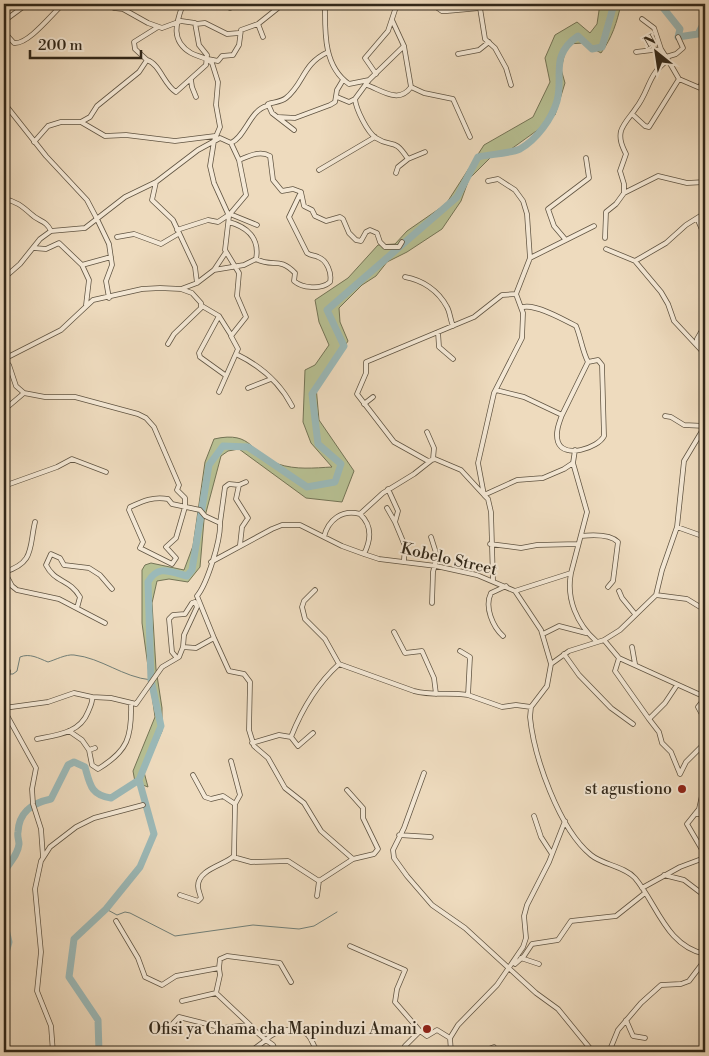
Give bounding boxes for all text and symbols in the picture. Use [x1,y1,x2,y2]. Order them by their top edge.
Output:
scale bar [30,28,141,60]
north arrow [632,28,682,78]
text: N [641,31,659,52]
text: 200 m [38,36,83,55]
street label: Kobelo Street [399,538,499,580]
place label: st agustiono [585,779,672,799]
marker: st agustiono [676,783,688,795]
place label: Ofisi ya Chama cha Mapinduzi Amani [148,1019,417,1039]
marker: Ofisi ya Chama cha Mapinduzi Amani [421,1023,433,1035]

